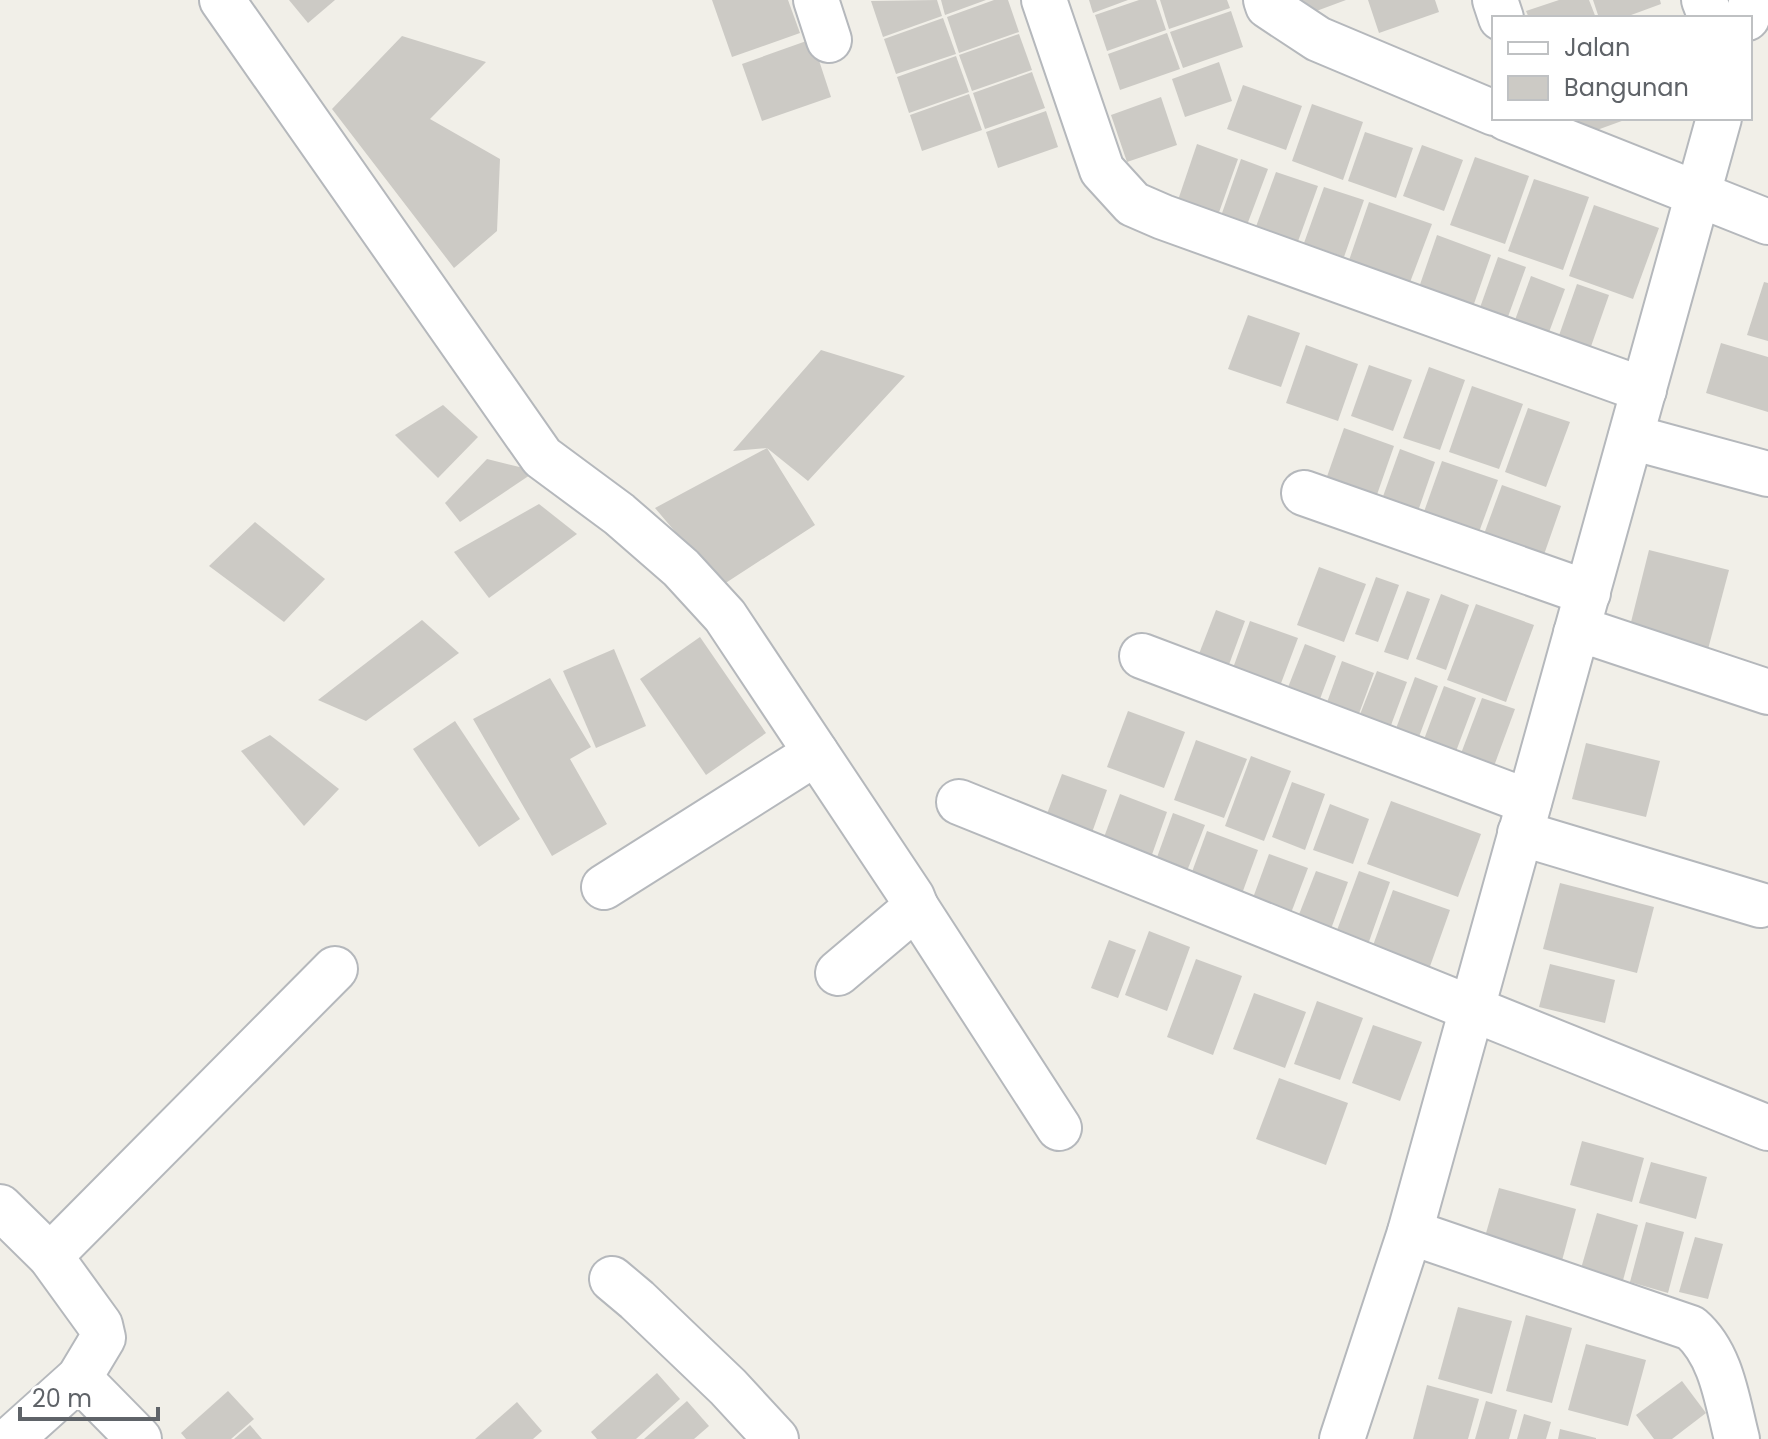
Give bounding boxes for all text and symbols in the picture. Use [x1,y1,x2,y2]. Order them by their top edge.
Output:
legend [1492,16,1752,120]
text: Jalan [1564,31,1630,64]
text: Bangunan [1564,71,1689,104]
scale bar [20,1371,158,1421]
text: 20 m [32,1382,92,1415]

